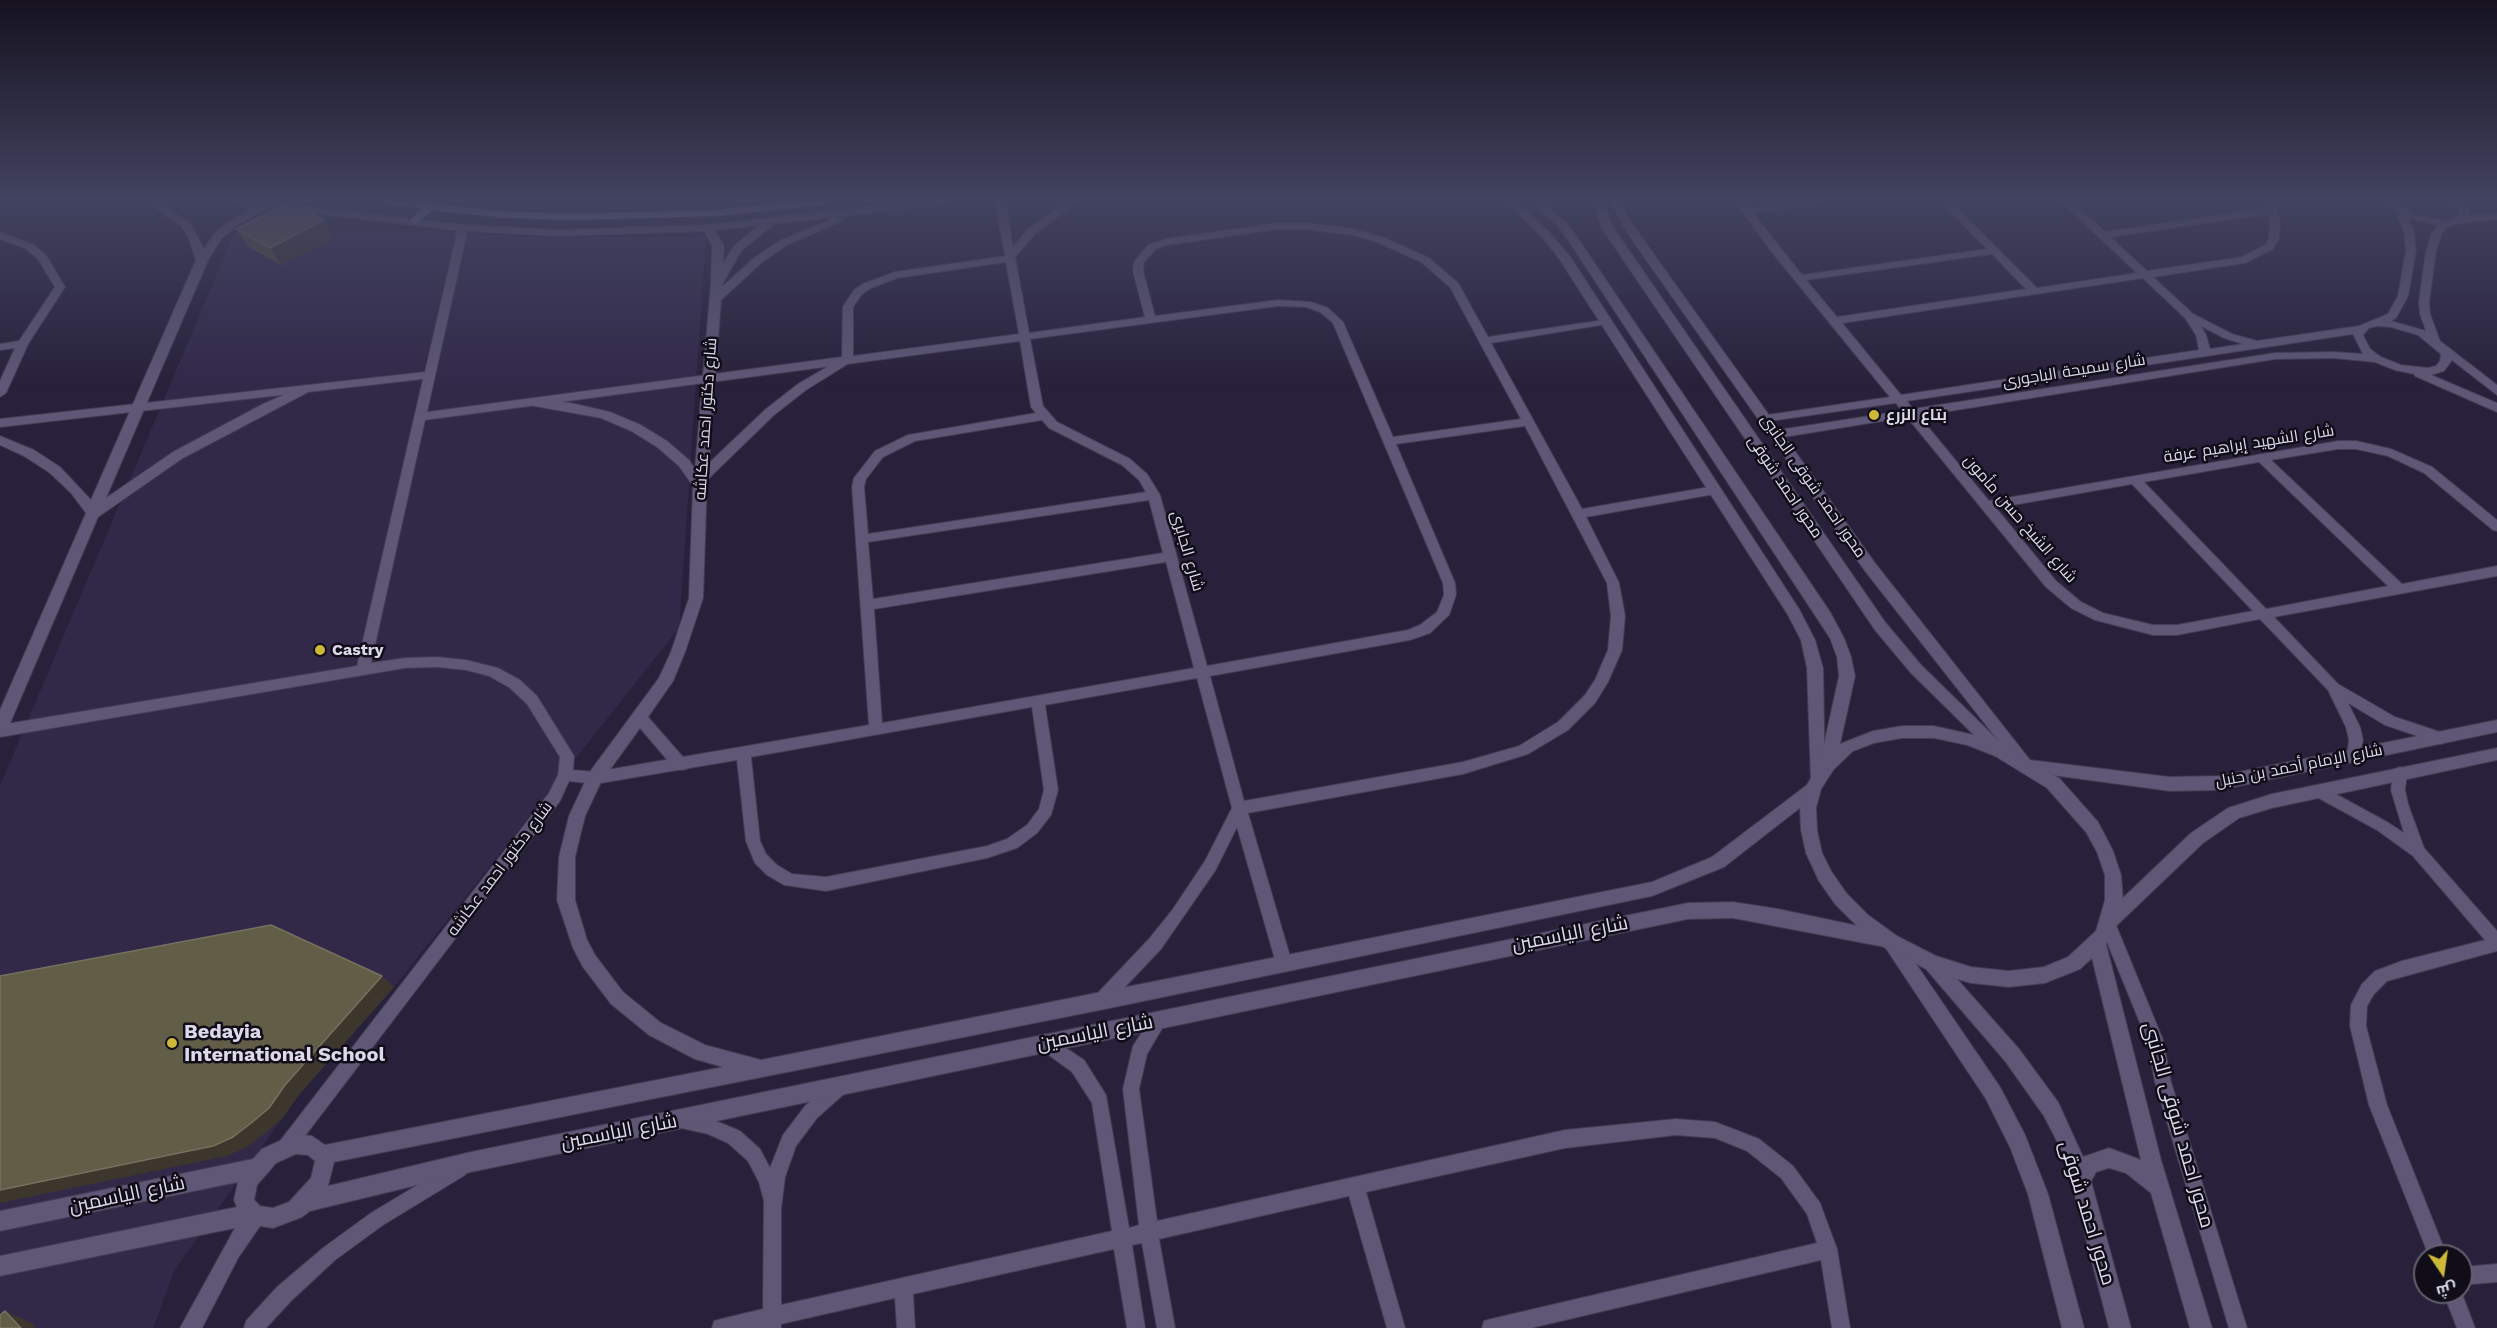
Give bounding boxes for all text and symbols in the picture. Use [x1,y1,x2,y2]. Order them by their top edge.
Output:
street label: شارع دكتور احمد عكاشه [691,337,721,501]
street label: شارع سميحة الباجورى [2001,350,2147,392]
place label: بتاع الزرع [1886,405,1947,425]
marker: بتاع الزرع [1867,408,1881,422]
street label: محور احمد شوقى الجانبى [1756,411,1870,561]
street label: شارع الشهيد إبراهيم عرفة [2162,421,2336,467]
street label: محور احمد شوقى [1743,432,1827,542]
street label: شارع الشيخ حسن مأمون [1959,451,2081,587]
street label: شارع الجابرى [1166,508,1208,594]
place label: Castry [332,640,384,660]
marker: Castry [313,643,327,657]
street label: شارع الإمام أحمد بن حنبل [2214,740,2384,792]
street label: شارع دكتور احمد عكاشه [443,798,557,940]
street label: شارع الياسمين [1510,911,1630,957]
street label: شارع الياسمين [1035,1010,1155,1056]
street label: محور احمد شوقى الجانبى [2137,1019,2219,1231]
place label: Bedayia International School [184,1020,385,1067]
marker: Bedayia International School [165,1036,179,1050]
street label: شارع الياسمين [559,1109,679,1155]
street label: محور احمد شوقى [2054,1138,2120,1288]
street label: شارع الياسمين [67,1171,187,1219]
north arrow [2413,1244,2473,1304]
text: ش [2435,1279,2459,1302]

